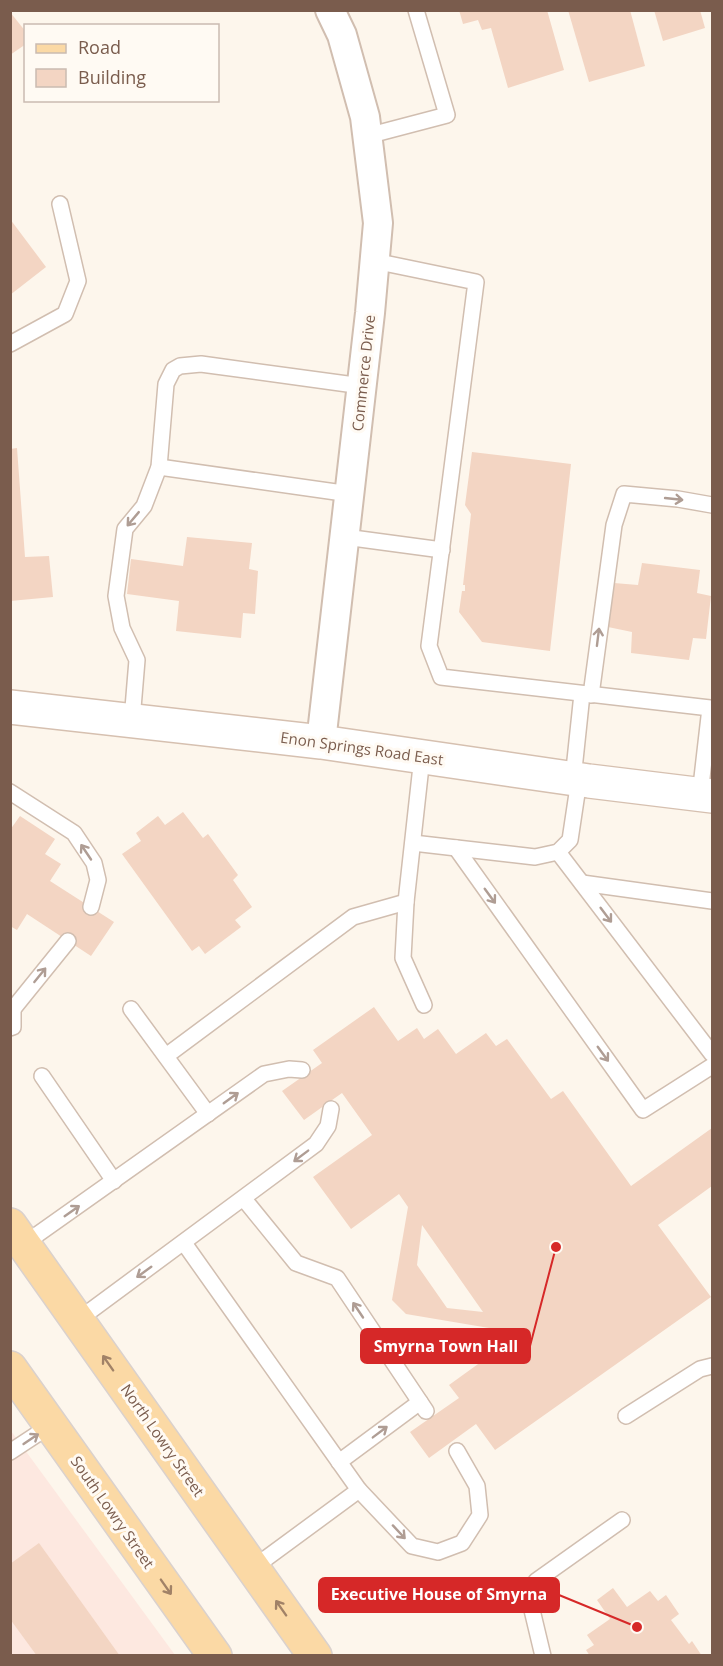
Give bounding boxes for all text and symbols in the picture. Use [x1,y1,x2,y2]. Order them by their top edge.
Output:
legend [24,24,219,102]
text: Road [78,35,121,59]
text: Building [78,65,146,89]
street label: Commerce Drive [347,314,379,432]
one-way arrow [663,494,683,505]
one-way arrow [127,511,140,527]
one-way arrow [593,627,604,647]
street label: Enon Springs Road East [279,727,445,769]
one-way arrow [80,844,92,861]
one-way arrow [484,887,496,903]
one-way arrow [600,906,612,922]
one-way arrow [34,967,47,983]
one-way arrow [597,1046,609,1062]
one-way arrow [223,1091,239,1104]
one-way arrow [293,1149,309,1162]
one-way arrow [63,1205,80,1217]
one-way arrow [137,1266,153,1278]
one-way arrow [352,1303,364,1319]
callout: Smyrna Town Hall [361,1329,530,1363]
text: Smyrna Town Hall [374,1335,518,1357]
one-way arrow [102,1355,114,1372]
street label: North Lowry Street [117,1380,209,1500]
one-way arrow [371,1426,387,1439]
one-way arrow [22,1432,39,1445]
street label: South Lowry Street [67,1452,159,1572]
one-way arrow [392,1525,406,1540]
one-way arrow [160,1578,172,1595]
callout: Executive House of Smyrna [319,1578,559,1612]
text: Executive House of Smyrna [331,1583,547,1605]
one-way arrow [275,1600,287,1616]

